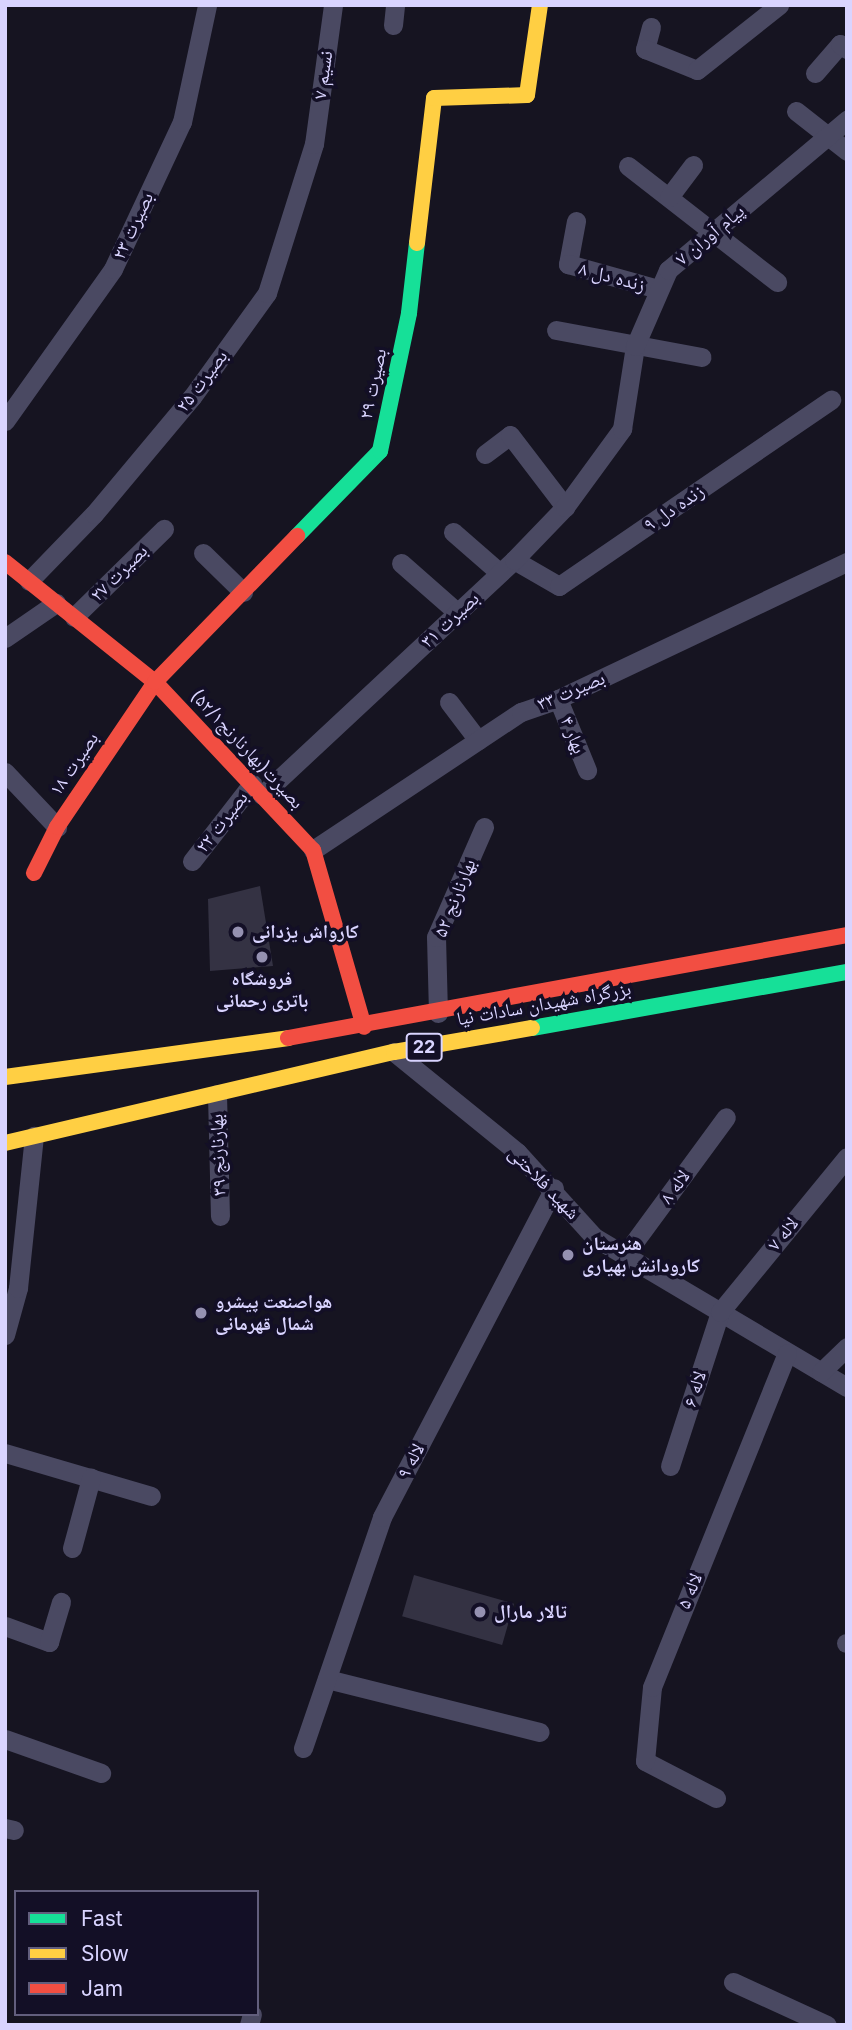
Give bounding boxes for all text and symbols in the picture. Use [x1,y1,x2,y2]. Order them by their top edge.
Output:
street label: نسیم ۷ [308,49,338,101]
street label: بصیرت ۲۳ [108,189,158,263]
street label: پیام آوران ۷ [671,200,749,270]
street label: زنده دل ۸ [576,257,648,297]
street label: بصیرت ۲۵ [171,346,233,416]
street label: بصیرت ۲۹ [354,347,392,421]
street label: زنده دل ۹ [640,480,708,536]
street label: بصیرت ۲۷ [86,540,152,606]
street label: بصیرت ۳۱ [416,587,484,653]
street label: بصیرت ۳۳ [534,667,608,715]
street label: بصیرت(بهارنارنج۵۲/۱) [186,684,308,814]
street label: بهار ۴ [555,713,591,757]
street label: بصیرت ۱۸ [45,728,103,800]
street label: بصیرت ۲۲ [191,787,253,857]
street label: بهارنارنج ۵۲ [429,856,481,940]
place label: کارواش یزدانی [252,921,359,943]
marker: کارواش یزدانی [230,924,246,940]
marker: فروشگاه باتری رحمانی [254,949,270,965]
place label: فروشگاه باتری رحمانی [216,968,308,1012]
street label: بزرگراه شهیدان سادات نیا [455,977,633,1031]
road number: 22 [405,1032,443,1062]
street label: بهارنارنج ۳۹ [205,1113,231,1197]
street label: شهید فلاحتی [504,1142,584,1224]
street label: لاله ۸ [655,1166,695,1208]
street label: لاله ۷ [763,1213,803,1255]
place label: هنرستان کارودانش بهیاری [582,1233,700,1277]
marker: هنرستان کارودانش بهیاری [560,1247,576,1263]
place label: هواصنعت پیشرو شمال قهرمانی [215,1291,332,1335]
marker: هواصنعت پیشرو شمال قهرمانی [193,1305,209,1321]
street label: لاله ۶ [679,1368,711,1410]
street label: لاله ۹ [392,1440,430,1482]
street label: لاله ۵ [673,1570,707,1612]
place label: تالار مارال [494,1601,567,1623]
marker: تالار مارال [472,1604,488,1620]
legend [14,1890,259,2016]
text: Fast [81,1906,123,1931]
text: Slow [81,1941,129,1966]
text: Jam [81,1976,123,2001]

